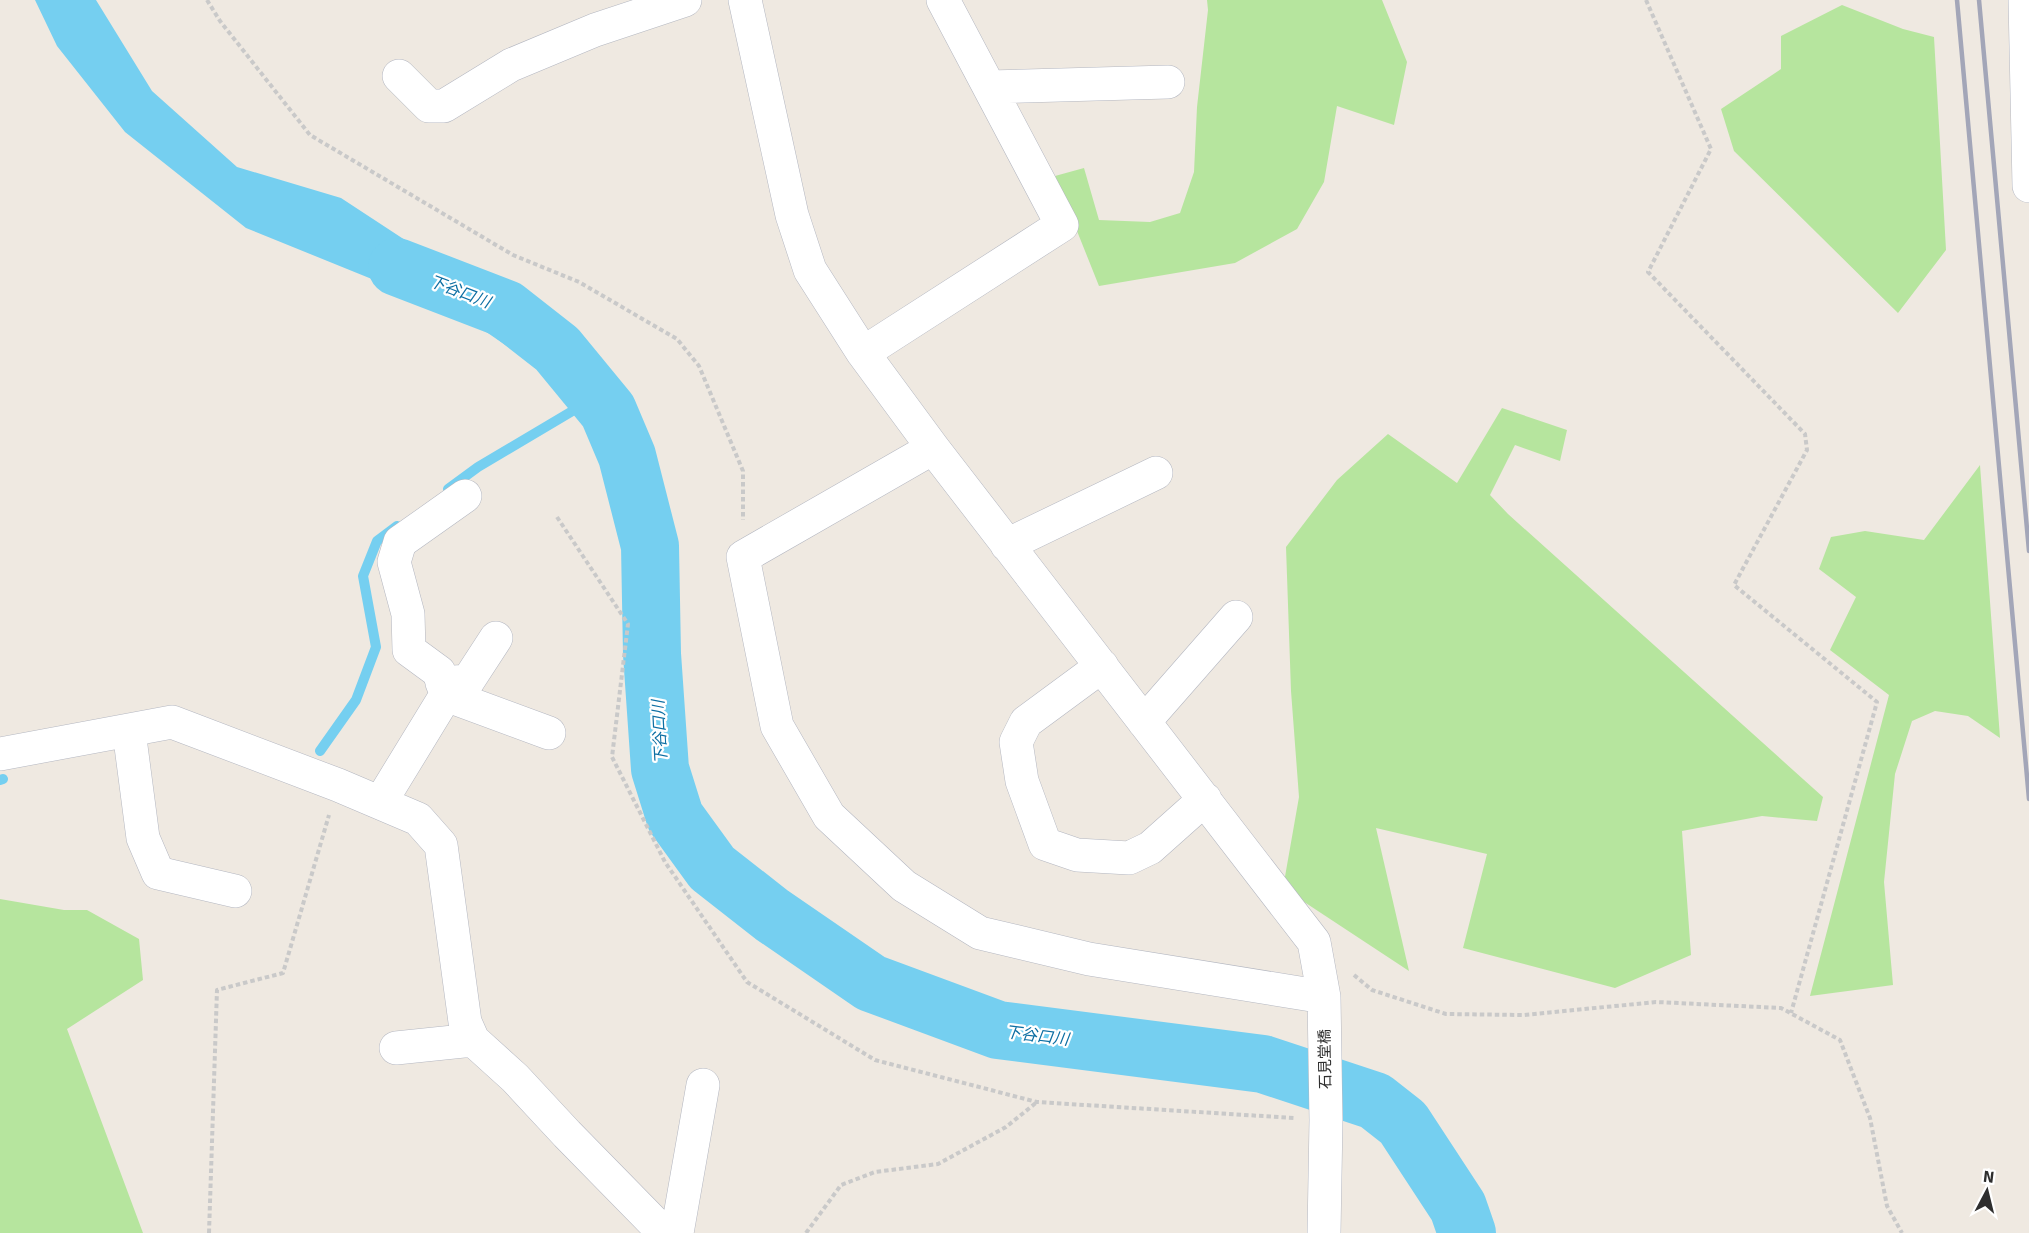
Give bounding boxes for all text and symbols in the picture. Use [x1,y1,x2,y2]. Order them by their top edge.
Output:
water label: 下谷口川 [426,271,495,313]
water label: 下谷口川 [648,697,672,764]
water label: 下谷口川 [1004,1022,1072,1050]
street label: 石見堂橋 [1315,1029,1335,1089]
north arrow [1957,1161,2017,1221]
text: N [1982,1167,1995,1188]

